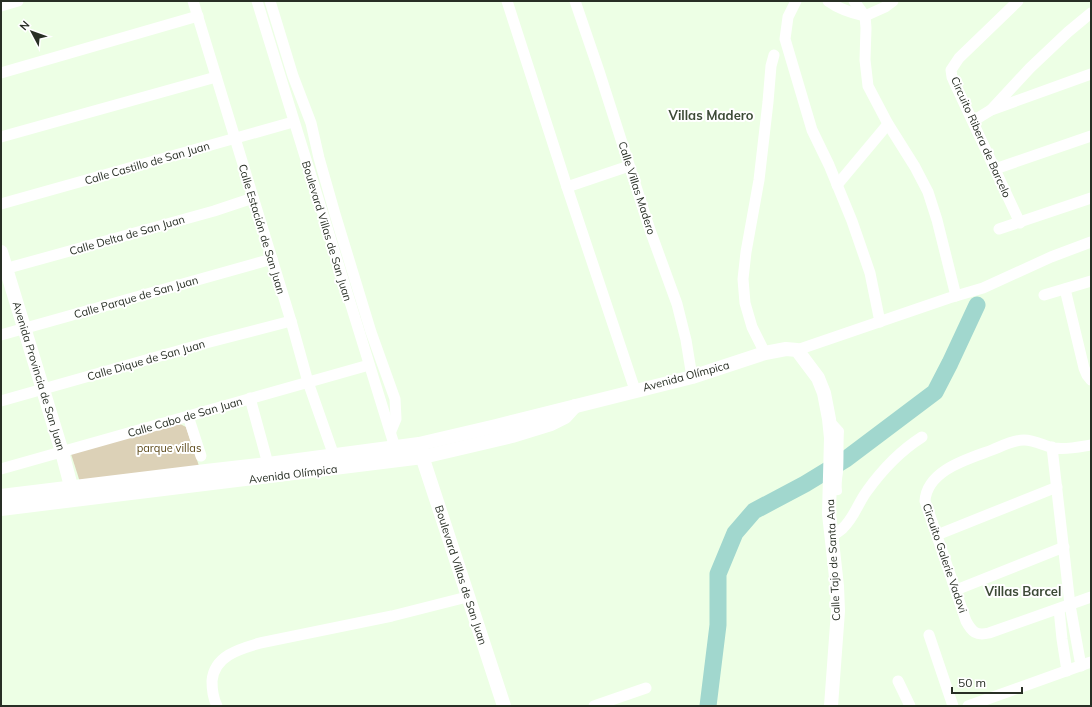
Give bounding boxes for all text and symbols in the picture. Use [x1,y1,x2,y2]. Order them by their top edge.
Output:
north arrow [12,12,52,52]
text: N [16,18,32,33]
street label: Circuito Ribera de Barcelo [948,74,1014,200]
district label: Villas Madero [668,107,754,123]
street label: Calle Castillo de San Juan [83,138,211,188]
street label: Calle Villas Madero [615,140,659,236]
street label: Boulevard Villas de San Juan [299,159,355,303]
street label: Calle Estación de San Juan [236,162,288,296]
street label: Calle Delta de San Juan [68,212,186,258]
street label: Calle Parque de San Juan [72,273,200,321]
street label: Avenida Provincia de San Juan [10,300,68,452]
street label: Calle Dique de San Juan [85,336,207,384]
street label: Avenida Olímpica [641,358,731,394]
street label: Calle Cabo de San Juan [126,394,244,440]
park label: parque villas [137,441,201,455]
street label: Avenida Olímpica [248,462,338,486]
street label: Calle Tajo de Santa Ana [823,499,843,621]
street label: Circuito Galerie Vadovi [920,501,970,615]
street label: Boulevard Villas de San Juan [432,503,490,647]
district label: Villas Barcel [984,583,1061,599]
scale bar [952,669,1022,695]
text: 50 m [958,675,986,690]

